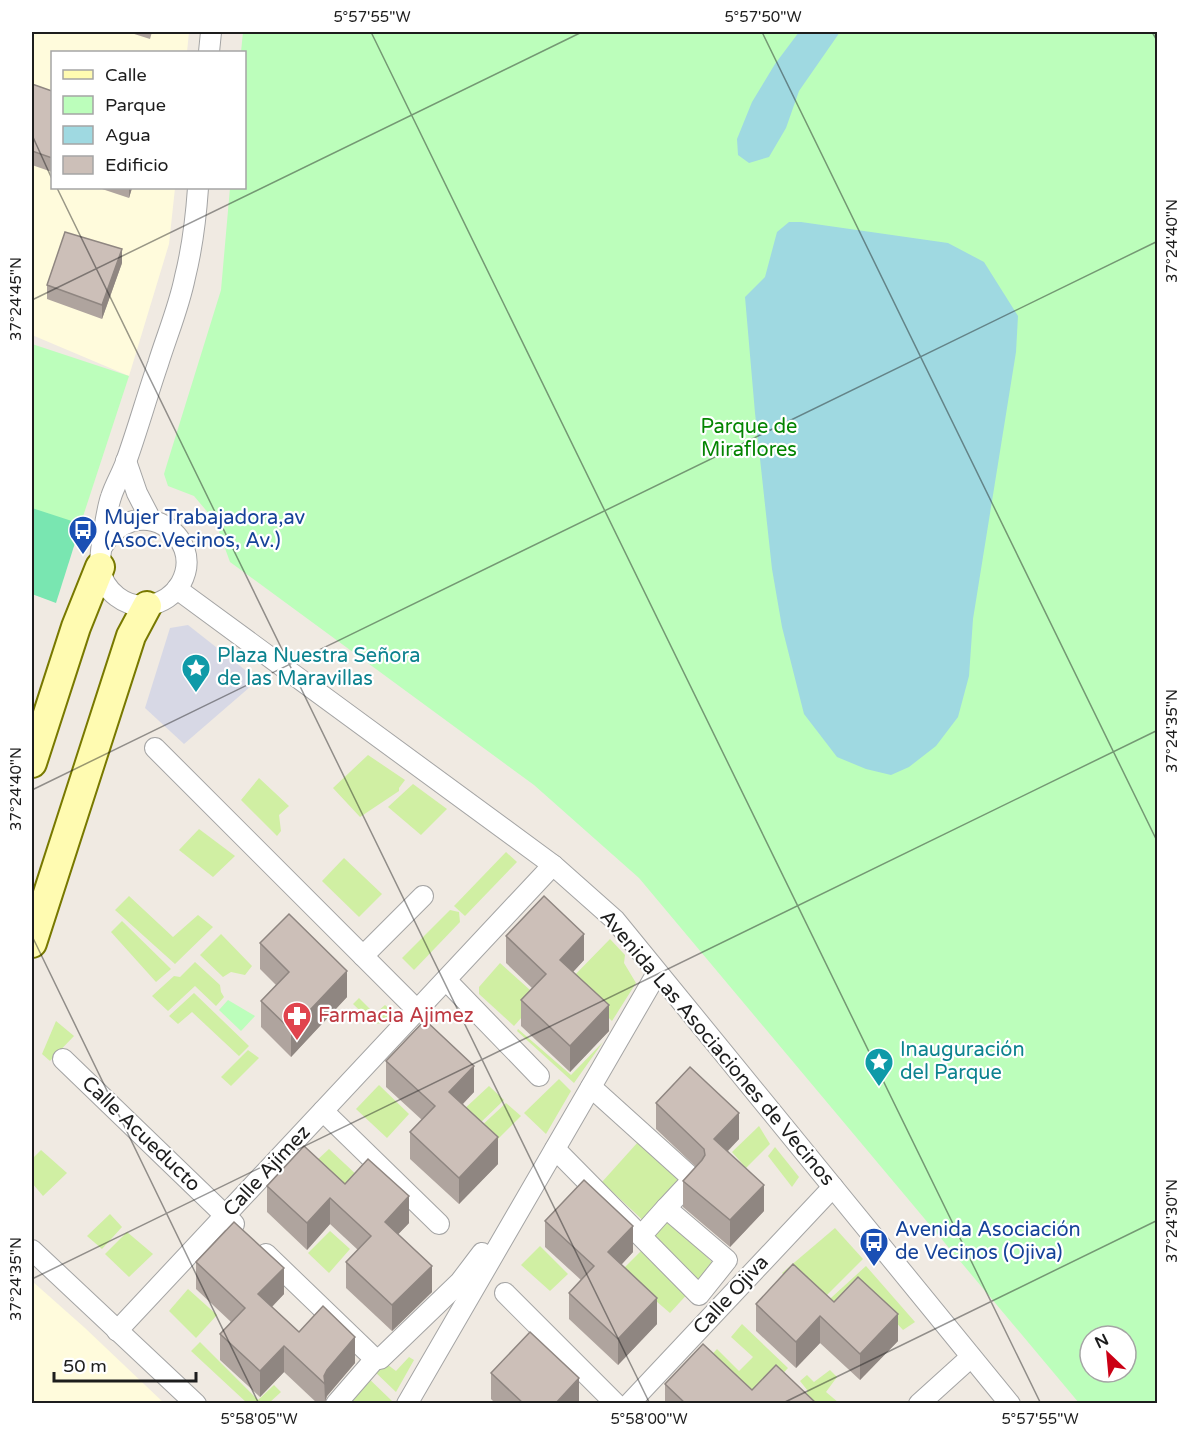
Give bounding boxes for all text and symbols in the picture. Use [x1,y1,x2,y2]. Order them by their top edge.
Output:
text: 5°57'55"W [333,8,411,26]
text: 5°57'50"W [724,8,802,26]
legend [51,51,246,189]
text: Calle [105,64,147,86]
text: Parque [105,94,166,116]
text: Agua [105,124,151,146]
text: Edificio [105,154,169,176]
text: 37°24'40"N [1163,199,1181,283]
text: 37°24'45"N [7,257,25,341]
park label: Parque de Miraflores [701,415,797,462]
place label: Mujer Trabajadora,av (Asoc.Vecinos, Av.) [104,506,305,553]
bus stop icon: Mujer Trabajadora,av (Asoc.Vecinos, Av.) [67,514,99,556]
place label: Plaza Nuestra Señora de las Maravillas [217,644,420,691]
place icon: Plaza Nuestra Señora de las Maravillas [180,652,212,694]
text: 37°24'35"N [1163,689,1181,773]
text: 37°24'40"N [7,747,25,831]
street label: Avenida Las Asociaciones de Vecinos [595,905,839,1191]
pharmacy icon: Farmacia Ajimez [281,1000,313,1042]
place label: Farmacia Ajimez [318,1004,474,1028]
place label: Inauguración del Parque [900,1038,1025,1085]
place icon: Inauguración del Parque [863,1046,895,1088]
street label: Calle Acueducto [77,1071,205,1197]
street label: Calle Ajímez [219,1120,315,1222]
text: 37°24'30"N [1163,1179,1181,1263]
place label: Avenida Asociación de Vecinos (Ojiva) [895,1218,1081,1265]
bus stop icon: Avenida Asociación de Vecinos (Ojiva) [858,1226,890,1268]
text: 37°24'35"N [7,1237,25,1321]
street label: Calle Ojiva [688,1250,774,1340]
north arrow [1078,1324,1138,1384]
text: N [1092,1330,1112,1353]
scale bar [54,1345,196,1383]
text: 50 m [63,1355,107,1377]
text: 5°58'05"W [220,1410,298,1428]
text: 5°58'00"W [610,1410,688,1428]
text: 5°57'55"W [1001,1410,1079,1428]

